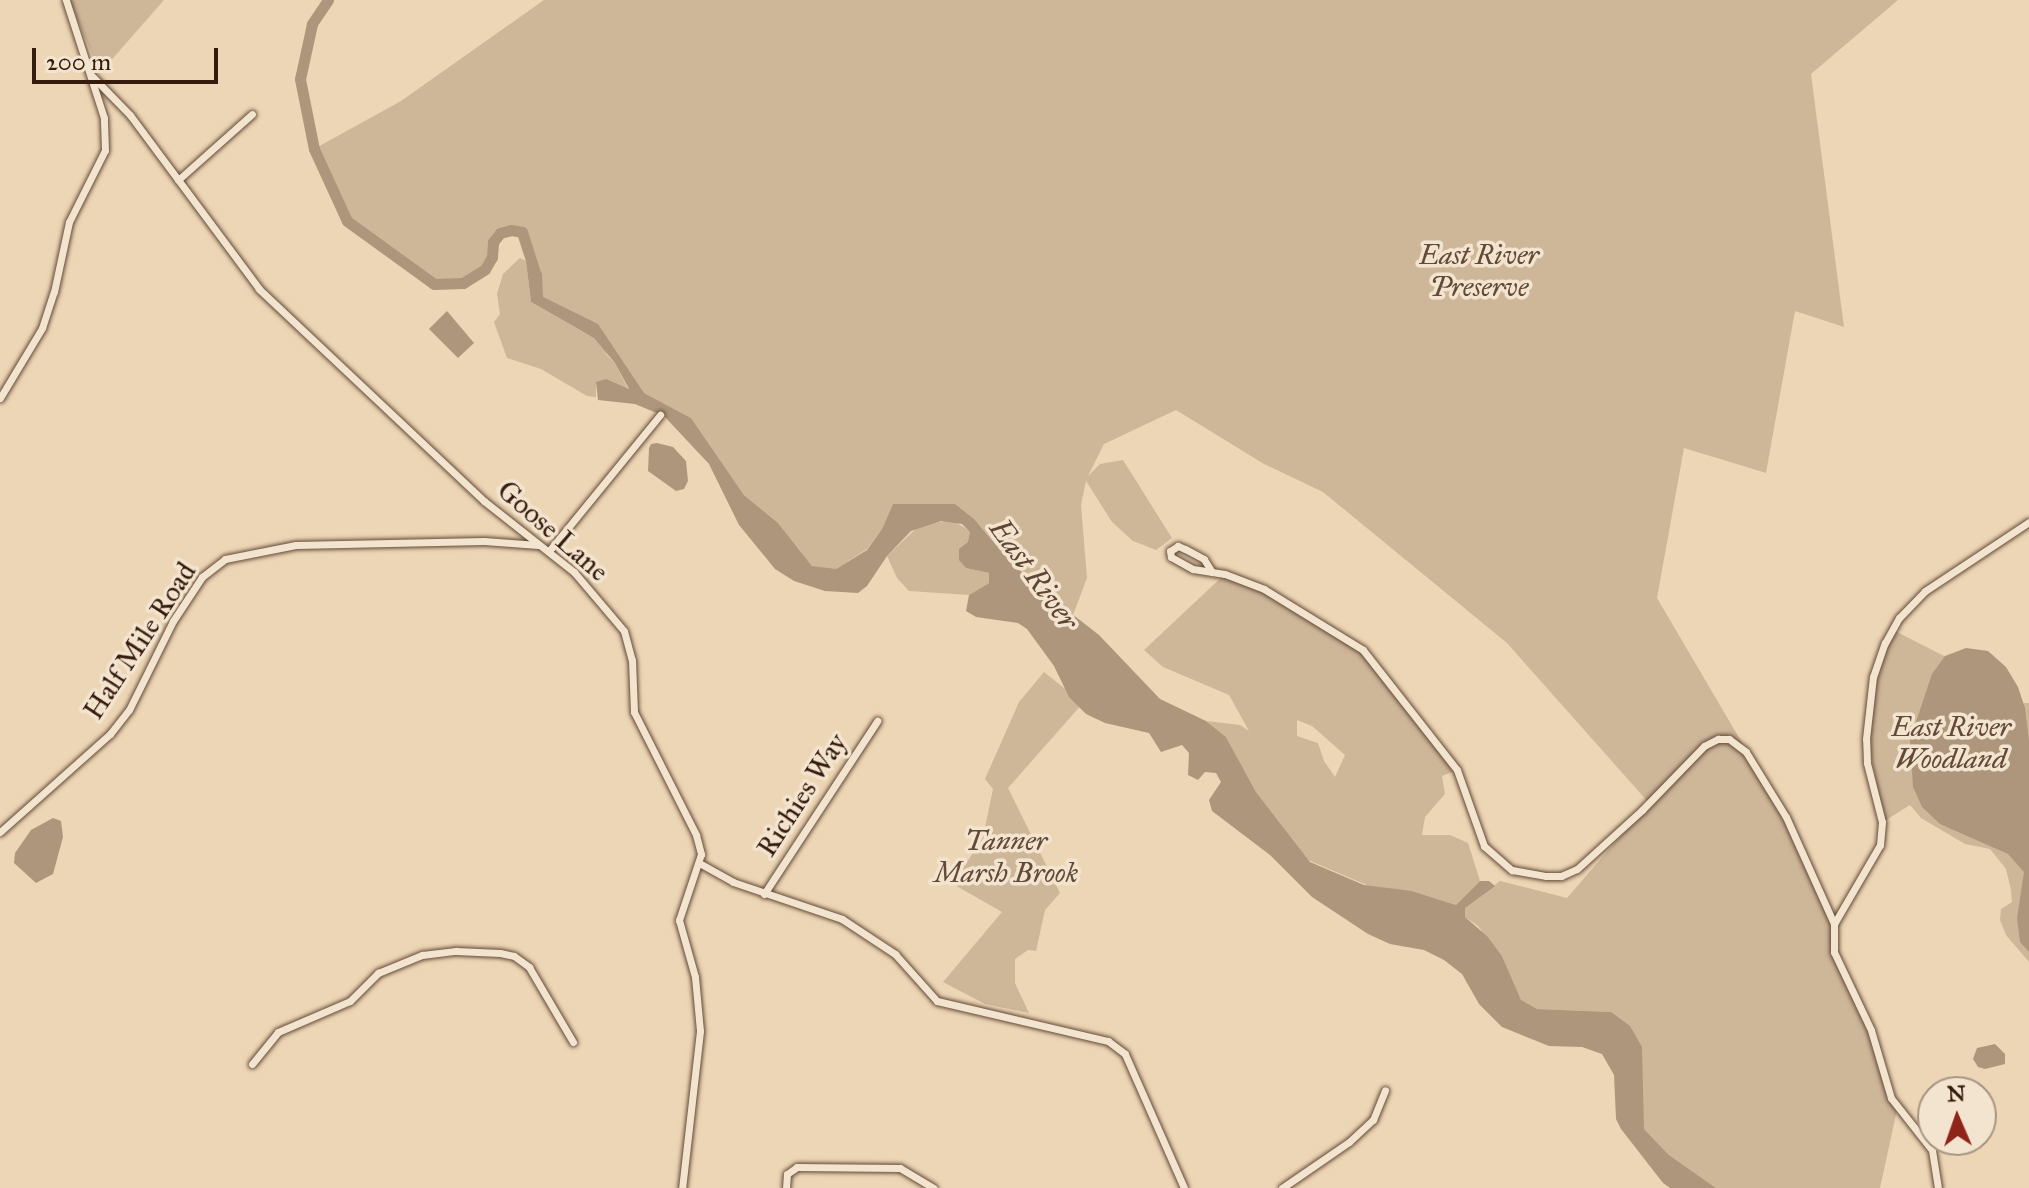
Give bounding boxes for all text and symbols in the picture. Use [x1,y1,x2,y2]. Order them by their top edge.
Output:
scale bar [36,32,222,82]
text: 200 m [46,47,111,77]
park label: East River Preserve [1419,238,1539,304]
street label: Goose Lane [491,474,615,588]
water label: East River [982,511,1086,637]
street label: Half Mile Road [77,556,203,726]
park label: East River Woodland [1891,710,2011,776]
street label: Richies Way [750,727,854,863]
park label: Tanner Marsh Brook [934,824,1078,890]
north arrow [1917,1076,1997,1156]
text: N [1946,1080,1966,1107]

